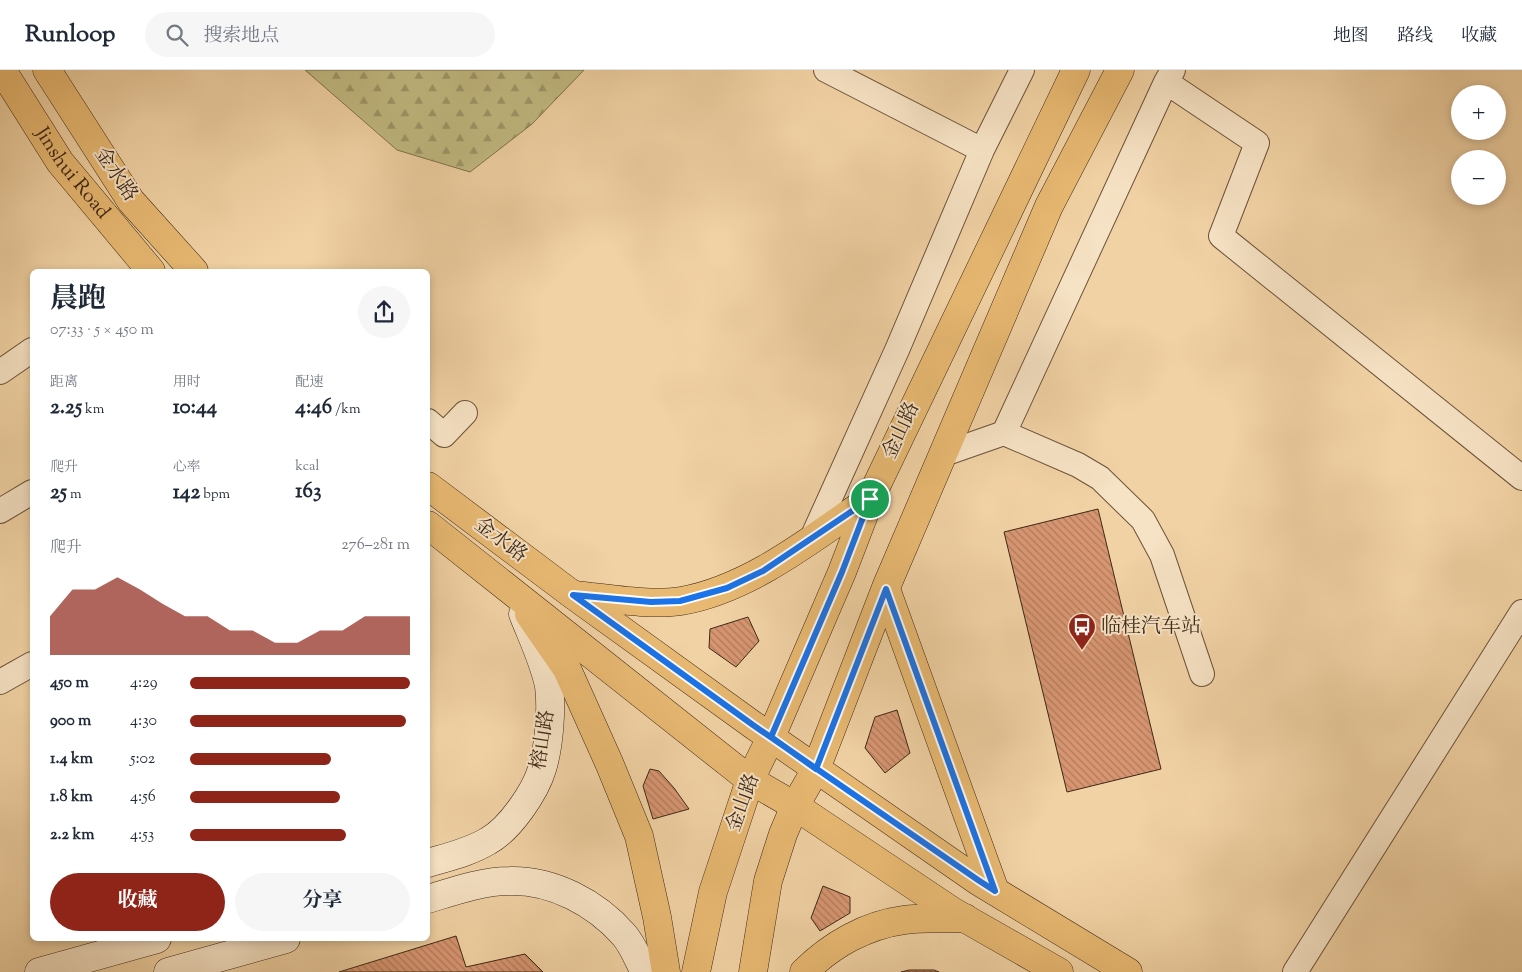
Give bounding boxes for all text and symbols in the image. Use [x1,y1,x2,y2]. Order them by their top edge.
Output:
search box [145,12,495,57]
text: Runloop [25,18,115,52]
icon: search [163,21,191,49]
text: 搜索地点 [203,23,279,50]
text: 地图 [1333,24,1369,50]
text: 路线 [1397,24,1433,50]
text: 收藏 [1461,24,1497,50]
map controls [1451,85,1506,205]
button: + [1451,85,1506,140]
street label: Jinshui Road [27,121,117,226]
street label: 金水路 [86,142,144,208]
button: − [1451,150,1506,205]
text: 晨跑 [50,280,106,320]
button: share [358,286,410,338]
text: 07:33 · 5 × 450 m [50,319,154,342]
text: 距离 [50,373,78,393]
text: 用时 [173,373,201,393]
text: 配速 [295,373,323,393]
text: 2.25 [50,393,82,423]
text: 10:44 [173,393,217,423]
text: 4:46 [295,393,332,423]
street label: 金山路 [876,398,928,464]
text: km [82,400,104,420]
text: /km [332,400,361,420]
text: kcal [295,457,319,477]
text: 爬升 [50,458,78,478]
text: 心率 [173,458,201,478]
text: 163 [295,477,321,507]
text: 25 [50,478,67,508]
text: 142 [173,478,200,508]
pin [849,478,891,520]
text: m [67,485,82,505]
text: bpm [200,485,230,505]
icon: arrive [856,485,884,513]
street label: 金水路 [467,511,533,571]
text: 276–281 m [341,534,410,557]
text: 爬升 [50,537,82,560]
bus stop icon: 临桂汽车站 [1067,612,1097,651]
place label: 临桂汽车站 [1101,613,1201,642]
text: 450 m [50,672,89,695]
text: 4:29 [130,672,158,695]
street label: 榕山路 [525,708,563,772]
text: 900 m [50,710,91,733]
text: 4:30 [130,710,157,733]
text: 1.4 km [50,748,93,771]
text: 5:02 [130,748,155,771]
street label: 金山路 [720,770,768,836]
text: 1.8 km [50,786,93,809]
text: 4:56 [130,786,156,809]
text: 2.2 km [50,824,94,847]
text: 4:53 [130,824,154,847]
button: 收藏 [50,873,225,931]
button: 分享 [235,873,410,931]

